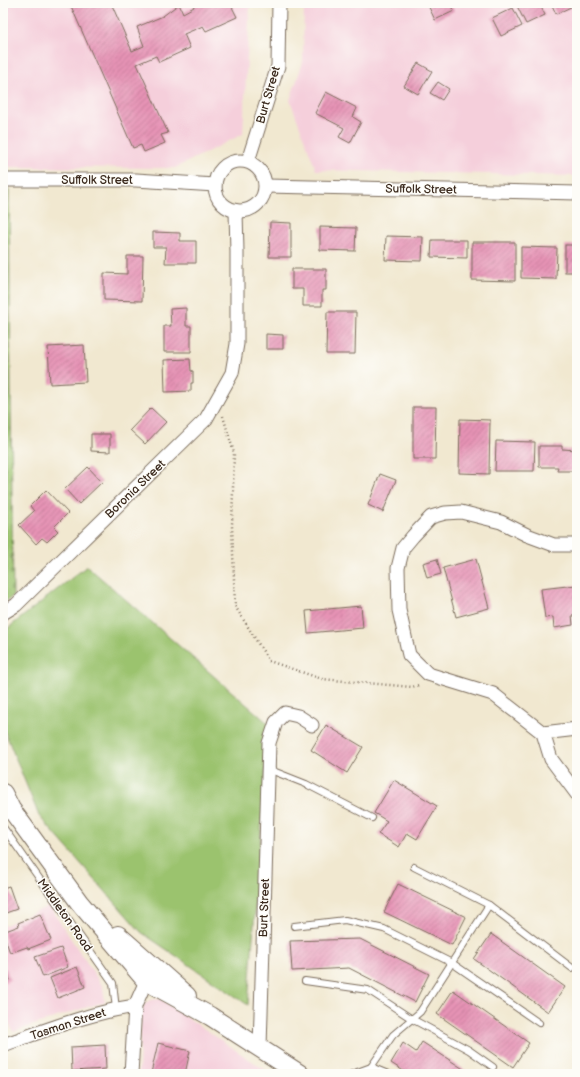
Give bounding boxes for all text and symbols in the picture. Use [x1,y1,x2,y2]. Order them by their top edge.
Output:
street label: Burt Street [253,64,284,126]
street label: Suffolk Street [61,173,133,188]
street label: Suffolk Street [385,181,457,198]
street label: Boronia Street [102,457,169,522]
street label: Middleton Road [34,876,95,955]
street label: Burt Street [256,878,273,938]
street label: Tasman Street [29,1005,108,1044]

